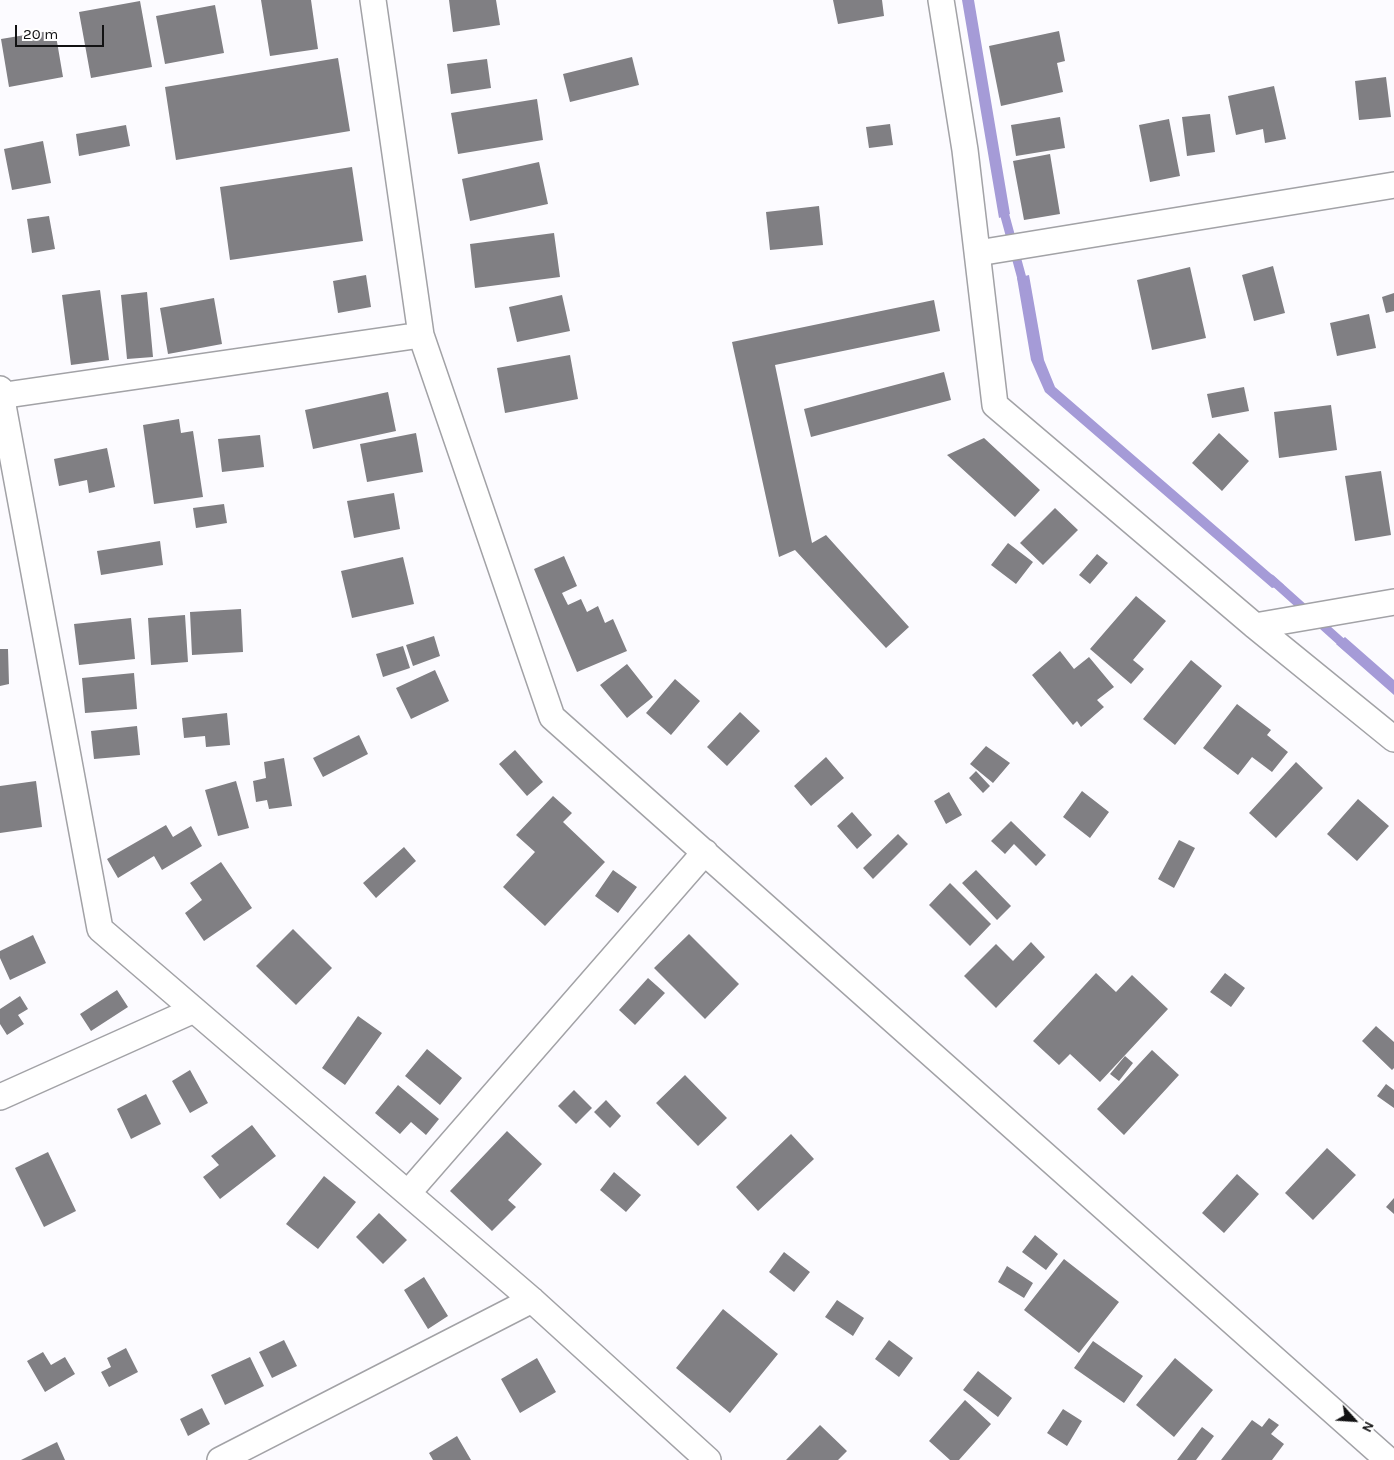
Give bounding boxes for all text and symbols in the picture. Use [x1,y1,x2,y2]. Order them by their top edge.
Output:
scale bar [18,15,106,47]
text: 20 m [23,25,58,43]
north arrow [1329,1395,1379,1445]
text: N [1358,1419,1378,1435]

